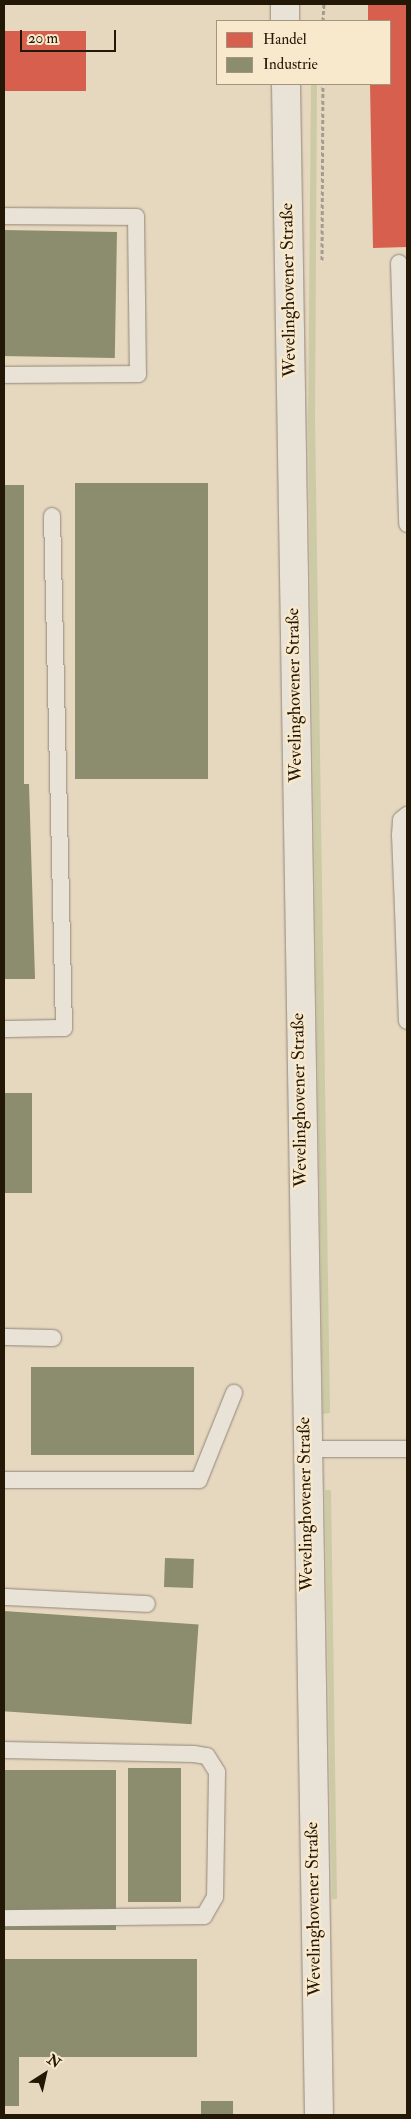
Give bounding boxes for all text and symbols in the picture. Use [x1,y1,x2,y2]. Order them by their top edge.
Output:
scale bar [22,20,119,52]
legend [216,20,391,85]
text: 20 m [28,29,58,48]
text: Handel [263,30,307,49]
text: Industrie [263,55,318,74]
street label: Wevelinghovener Straße [277,203,301,377]
street label: Wevelinghovener Straße [283,608,307,782]
street label: Wevelinghovener Straße [288,1013,312,1187]
street label: Wevelinghovener Straße [294,1417,318,1591]
street label: Wevelinghovener Straße [302,1822,326,1996]
north arrow [20,2049,70,2099]
text: N [44,2051,64,2072]

